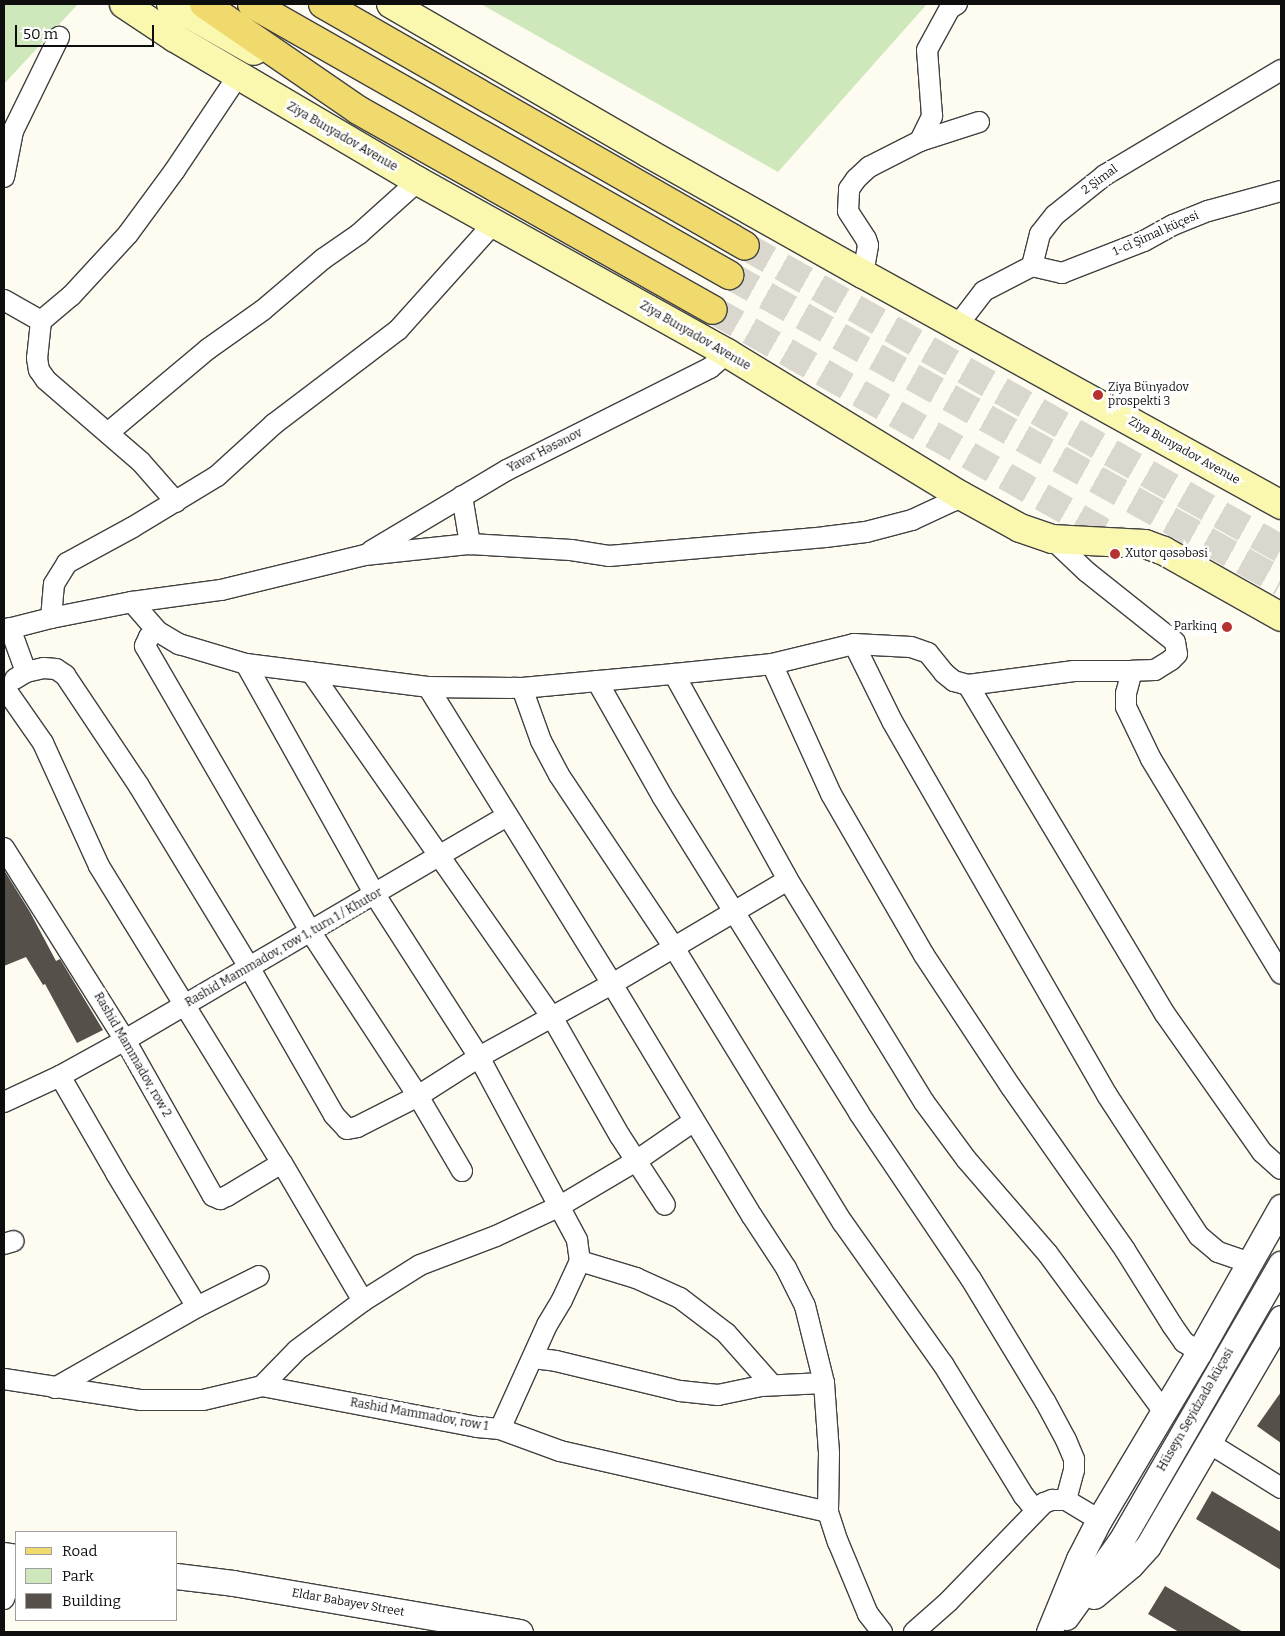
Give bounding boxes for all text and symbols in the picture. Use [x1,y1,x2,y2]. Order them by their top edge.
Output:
scale bar [18,15,156,47]
text: 50 m [23,25,58,43]
street label: Ziya Bunyadov Avenue [284,99,400,175]
street label: 2 Şimal [1079,162,1121,198]
street label: 1-ci Şimal küçesi [1111,209,1201,259]
street label: Ziya Bunyadov Avenue [637,298,753,374]
place label: Ziya Bünyadov prospekti 3 [1108,381,1189,409]
marker: Ziya Bünyadov prospekti 3 [1092,389,1104,401]
street label: Ziya Bunyadov Avenue [1126,414,1242,488]
street label: Yavər Həsənov [505,426,585,476]
place label: Xutor qəsəbəsi [1125,547,1208,561]
marker: Xutor qəsəbəsi [1109,548,1121,560]
place label: Parkinq [1174,620,1217,634]
marker: Parkinq [1221,621,1233,633]
street label: Rashid Mammadov, row 1, turn 1 / Khutor [183,885,385,1011]
street label: Rashid Mammadov, row 2 [90,990,174,1120]
street label: Hüseyn Seyidzadə küçəsi [1155,1346,1237,1474]
street label: Rashid Mammadov, row 1 [349,1396,489,1434]
legend [15,1531,178,1621]
text: Road [62,1542,97,1560]
text: Park [62,1567,94,1585]
street label: Eldar Babayev Street [290,1586,406,1620]
text: Building [62,1592,121,1610]

